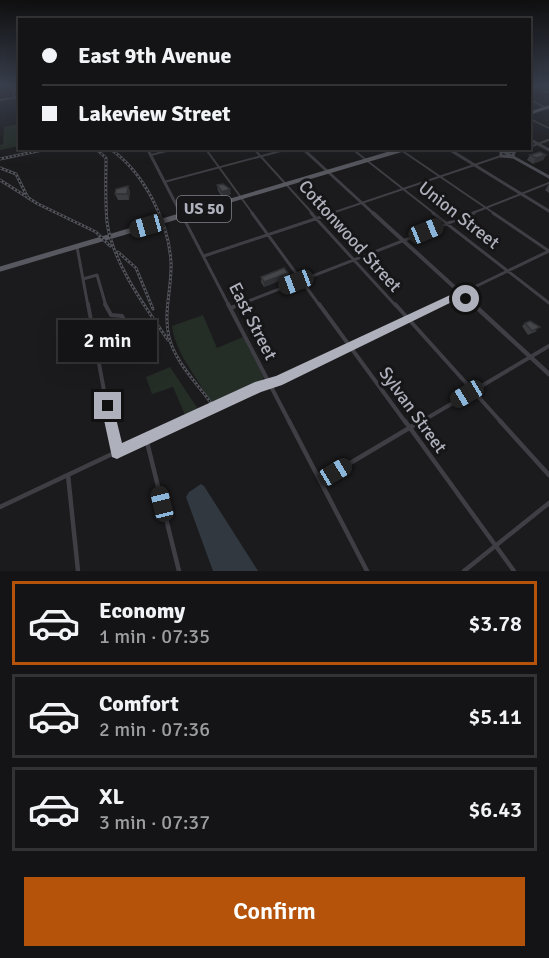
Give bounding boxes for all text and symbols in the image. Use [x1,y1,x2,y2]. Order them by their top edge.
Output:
text: East 9th Avenue [78,42,231,69]
text: Lakeview Street [78,100,231,127]
street label: Cottonwood Street [294,175,406,297]
street label: Union Street [414,177,504,253]
road number: US 50 [177,196,231,222]
car [127,212,167,240]
car [406,216,446,246]
car [276,267,316,297]
street label: East Street [224,278,282,364]
route start [452,285,479,312]
callout: 2 min [58,319,158,361]
text: 2 min [84,328,131,353]
street label: Sylvan Street [374,363,452,457]
car [447,377,487,411]
route end [94,392,121,419]
car [315,455,355,489]
car [149,484,175,524]
icon: car [27,596,81,650]
text: Economy [99,597,185,624]
text: $3.78 [468,610,522,637]
text: 1 min · 07:35 [99,624,210,649]
icon: car [27,689,81,743]
text: Comfort [99,690,179,717]
text: $5.11 [468,703,522,730]
text: 2 min · 07:36 [99,717,210,742]
icon: car [27,782,81,836]
text: XL [99,783,124,810]
text: $6.43 [468,796,522,823]
text: 3 min · 07:37 [99,810,210,835]
button: Confirm [24,877,525,946]

